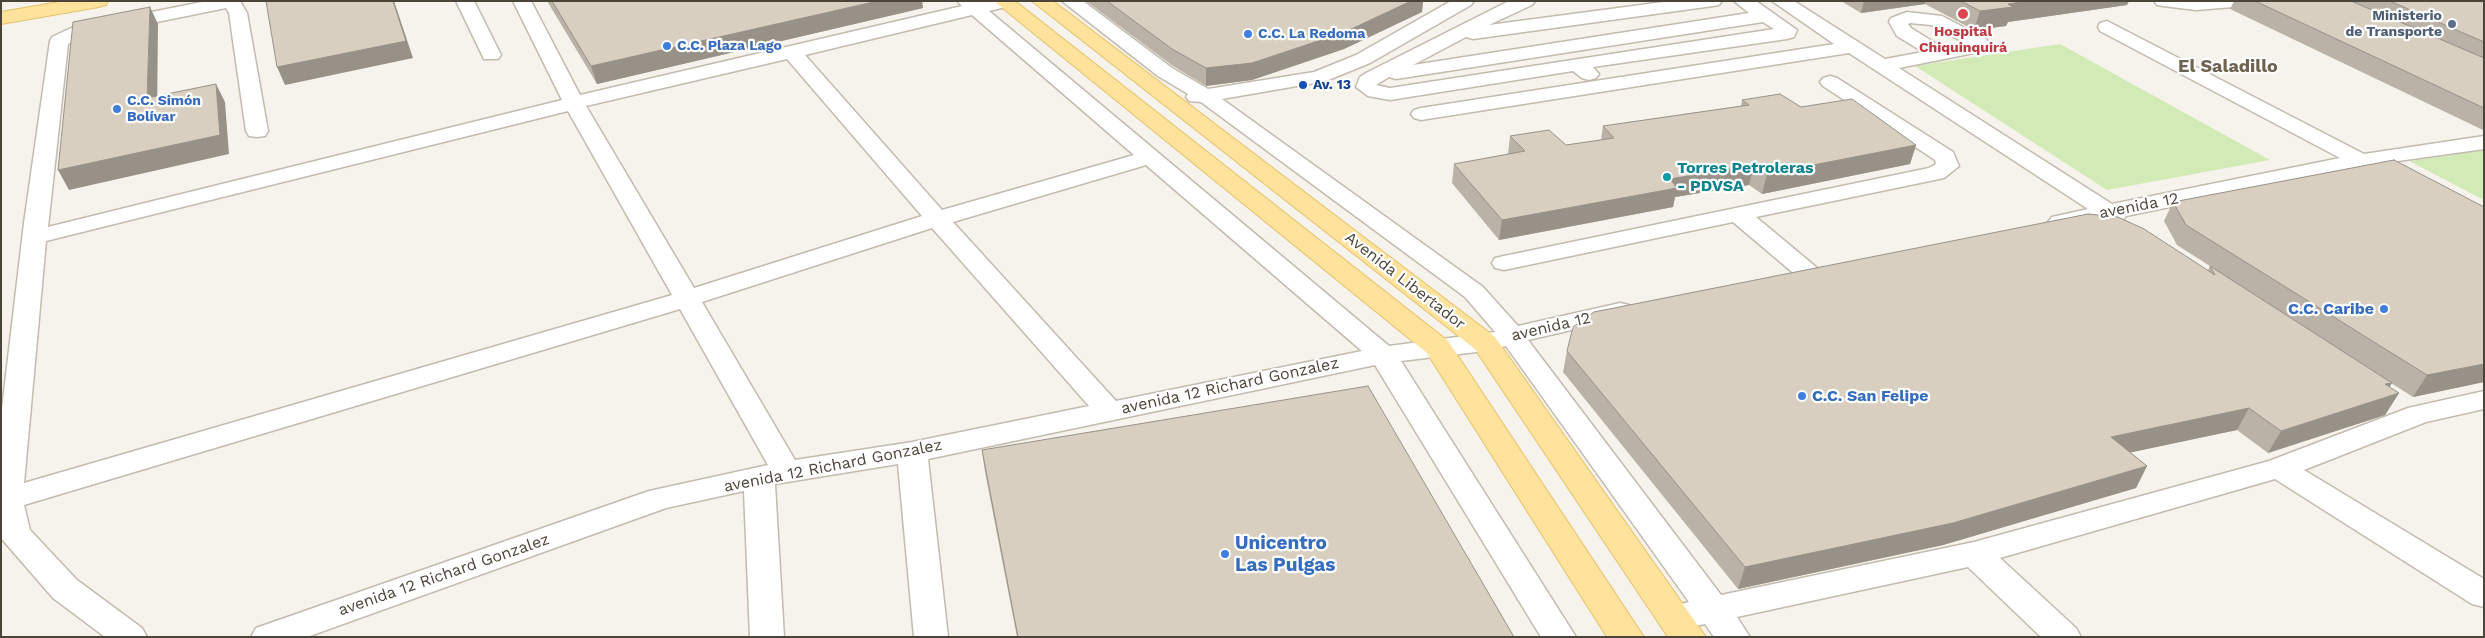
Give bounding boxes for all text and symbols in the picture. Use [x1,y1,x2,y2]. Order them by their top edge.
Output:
marker: Hospital Chiquinquirá [1956,7,1970,21]
place label: Ministerio de Transporte [2345,8,2442,40]
marker: Ministerio de Transporte [2446,18,2458,30]
place label: Hospital Chiquinquirá [1919,24,2007,56]
place label: C.C. La Redoma [1258,26,1365,42]
marker: C.C. La Redoma [1242,28,1254,40]
place label: C.C. Plaza Lago [677,38,782,54]
marker: C.C. Plaza Lago [661,40,673,52]
district label: El Saladillo [2178,56,2278,78]
place label: Av. 13 [1313,77,1351,93]
marker: Av. 13 [1297,79,1309,91]
place label: C.C. Simón Bolívar [127,93,201,125]
marker: C.C. Simón Bolívar [111,103,123,115]
place label: Torres Petroleras - PDVSA [1677,158,1814,196]
marker: Torres Petroleras - PDVSA [1661,171,1673,183]
street label: avenida 12 [2098,189,2180,223]
street label: Avenida Libertador [1341,228,1469,334]
place label: C.C. Caribe [2288,299,2374,319]
marker: C.C. Caribe [2378,303,2390,315]
street label: avenida 12 [1510,309,1592,345]
street label: avenida 12 Richard Gonzalez [1119,354,1341,418]
place label: C.C. San Felipe [1812,386,1929,406]
marker: C.C. San Felipe [1796,390,1808,402]
street label: avenida 12 Richard Gonzalez [722,435,944,497]
street label: avenida 12 Richard Gonzalez [336,530,552,620]
place label: Unicentro Las Pulgas [1235,532,1335,576]
marker: Unicentro Las Pulgas [1219,548,1231,560]

